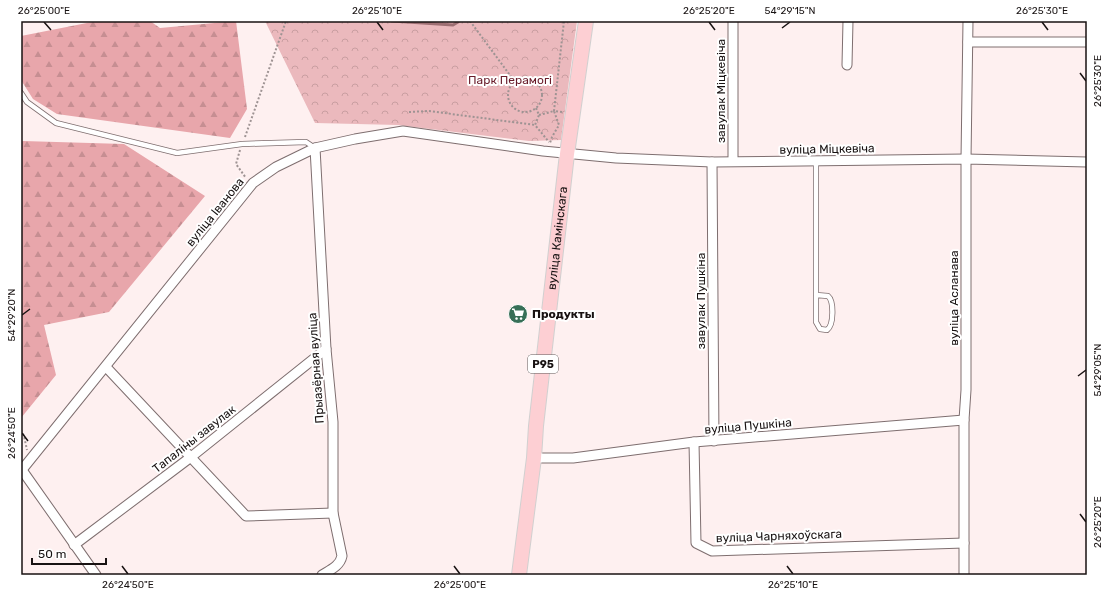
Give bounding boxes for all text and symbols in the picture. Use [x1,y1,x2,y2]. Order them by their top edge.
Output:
text: 26°25'00"E [18,5,70,17]
text: 26°25'10"E [352,5,402,17]
text: 26°25'20"E [683,5,735,17]
text: 54°29'15"N [765,5,816,17]
text: 26°25'30"E [1016,5,1068,17]
street label: завулак Міцкевіча [714,39,728,143]
text: 26°25'30"E [1092,55,1104,107]
park label: Парк Перамогі [468,73,552,87]
street label: вуліца Міцкевіча [779,141,875,157]
street label: вуліца Іванова [183,175,247,249]
street label: вуліца Камінскага [545,186,570,291]
street label: вуліца Асланава [947,250,961,346]
street label: завулак Пушкіна [694,253,708,349]
text: 54°29'20"N [6,288,18,341]
supermarket icon: Продукты [507,303,529,325]
place label: Продукты [532,307,595,321]
street label: Прыазёрная вуліца [305,312,327,424]
text: 54°29'05"N [1092,343,1104,397]
road number: Р95 [528,355,558,373]
street label: Тапаліны завулак [150,402,239,476]
text: 26°24'50"E [6,407,18,459]
street label: вуліца Пушкіна [704,415,792,437]
text: 26°25'20"E [1092,496,1104,548]
street label: вуліца Чарняхоўскага [716,527,842,545]
scale bar [32,540,106,566]
text: 50 m [38,547,66,561]
text: 26°24'50"E [102,579,154,591]
text: 26°25'00"E [434,579,486,591]
text: 26°25'10"E [768,579,818,591]

